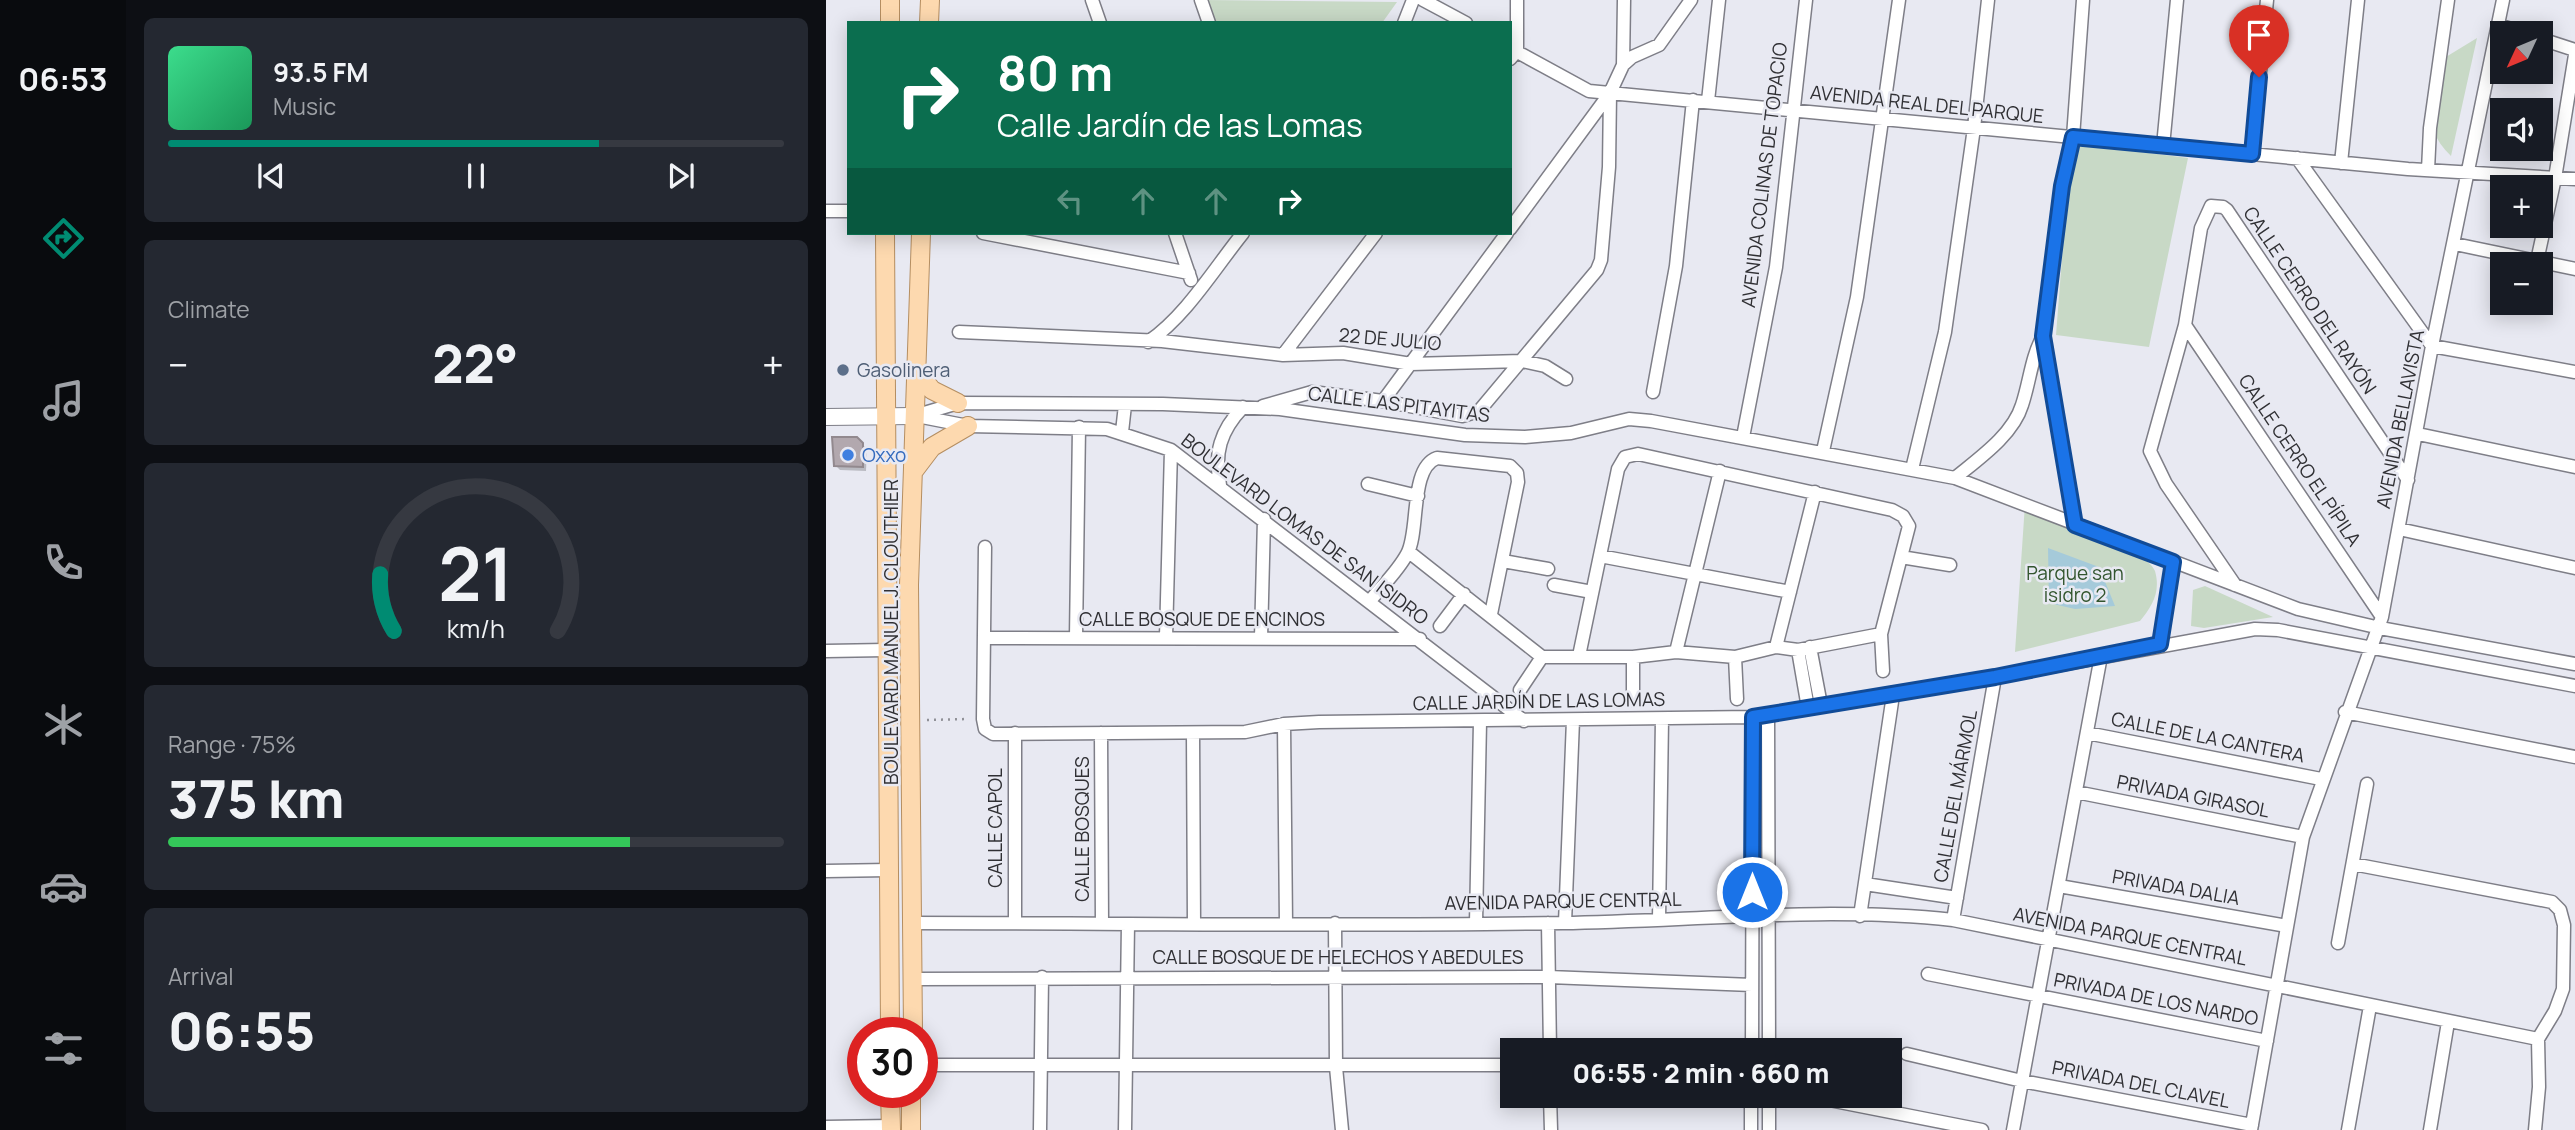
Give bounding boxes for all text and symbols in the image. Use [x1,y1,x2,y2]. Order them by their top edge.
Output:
pin [2229,5,2289,77]
icon: arrive [2240,16,2278,54]
north arrow [2490,21,2553,84]
map controls [2490,21,2553,315]
text: 80 m [997,39,1113,106]
street label: AVENIDA COLINAS DE TOPACIO [1735,41,1793,309]
icon: right [882,49,973,140]
text: 93.5 FM [273,54,368,90]
text: 06:53 [18,57,108,101]
street label: AVENIDA REAL DEL PARQUE [1809,79,2045,129]
text: Music [273,90,336,122]
button: sound [2490,98,2553,161]
text: Calle Jardín de las Lomas [997,103,1363,147]
icon: previous [252,157,290,195]
icon: pause [457,157,495,195]
icon: next [662,157,700,195]
button: + [2490,175,2553,238]
icon: left [1051,182,1089,220]
icon: ahead [1124,182,1162,220]
icon: ahead [1197,182,1235,220]
icon: right [1270,182,1308,220]
street label: CALLE CERRO DEL RAYÓN [2237,201,2383,399]
icon: directions [39,214,88,263]
button: − [2490,252,2553,315]
text: Climate [168,293,250,325]
street label: 22 DE JULIO [1338,322,1443,356]
street label: AVENIDA BELLAVISTA [2370,327,2430,511]
text: 22° [432,328,518,399]
text: − [168,338,189,390]
text: + [762,338,784,390]
place label: Gasolinera [857,357,950,383]
marker: Gasolinera [835,362,851,378]
street label: CALLE CERRO EL PÍPILA [2233,369,2367,551]
icon: music [39,376,88,425]
street label: CALLE LAS PITAYITAS [1307,380,1492,428]
street label: BOULEVARD LOMAS DE SAN ISIDRO [1176,427,1434,631]
place label: Oxxo [862,442,906,468]
marker: Oxxo [840,447,856,463]
street label: BOULEVARD MANUEL J. CLOUTHIER [878,479,904,785]
text: 21 [438,523,514,623]
icon: phone [39,538,88,587]
park label: Parque san isidro 2 [2026,560,2124,608]
street label: CALLE BOSQUE DE ENCINOS [1079,606,1325,632]
text: km/h [447,611,505,646]
street label: CALLE JARDÍN DE LAS LOMAS [1413,686,1666,716]
icon: climate [39,700,88,749]
street label: CALLE DE LA CANTERA [2109,705,2307,769]
street label: CALLE DEL MÁRMOL [1927,707,1983,884]
text: Range · 75% [168,728,296,760]
street label: CALLE BOSQUES [1069,756,1095,902]
text: 375 km [168,763,344,834]
street label: CALLE CAPOL [982,768,1008,888]
street label: PRIVADA GIRASOL [2114,768,2272,824]
position arrow [1715,855,1789,929]
icon: car [39,862,88,911]
street label: PRIVADA DALIA [2110,863,2242,911]
street label: AVENIDA PARQUE CENTRAL [1444,886,1682,916]
street label: AVENIDA PARQUE CENTRAL [2011,901,2249,971]
street label: CALLE BOSQUE DE HELECHOS Y ABEDULES [1152,944,1524,970]
text: Arrival [168,960,234,992]
street label: PRIVADA DE LOS NARDO [2052,966,2261,1032]
text: 06:55 [168,995,315,1066]
speed limit sign: 30 [847,1017,938,1108]
icon: filters [39,1024,88,1073]
street label: PRIVADA DEL CLAVEL [2050,1054,2232,1114]
text: 06:55 · 2 min · 660 m [1573,1055,1829,1091]

